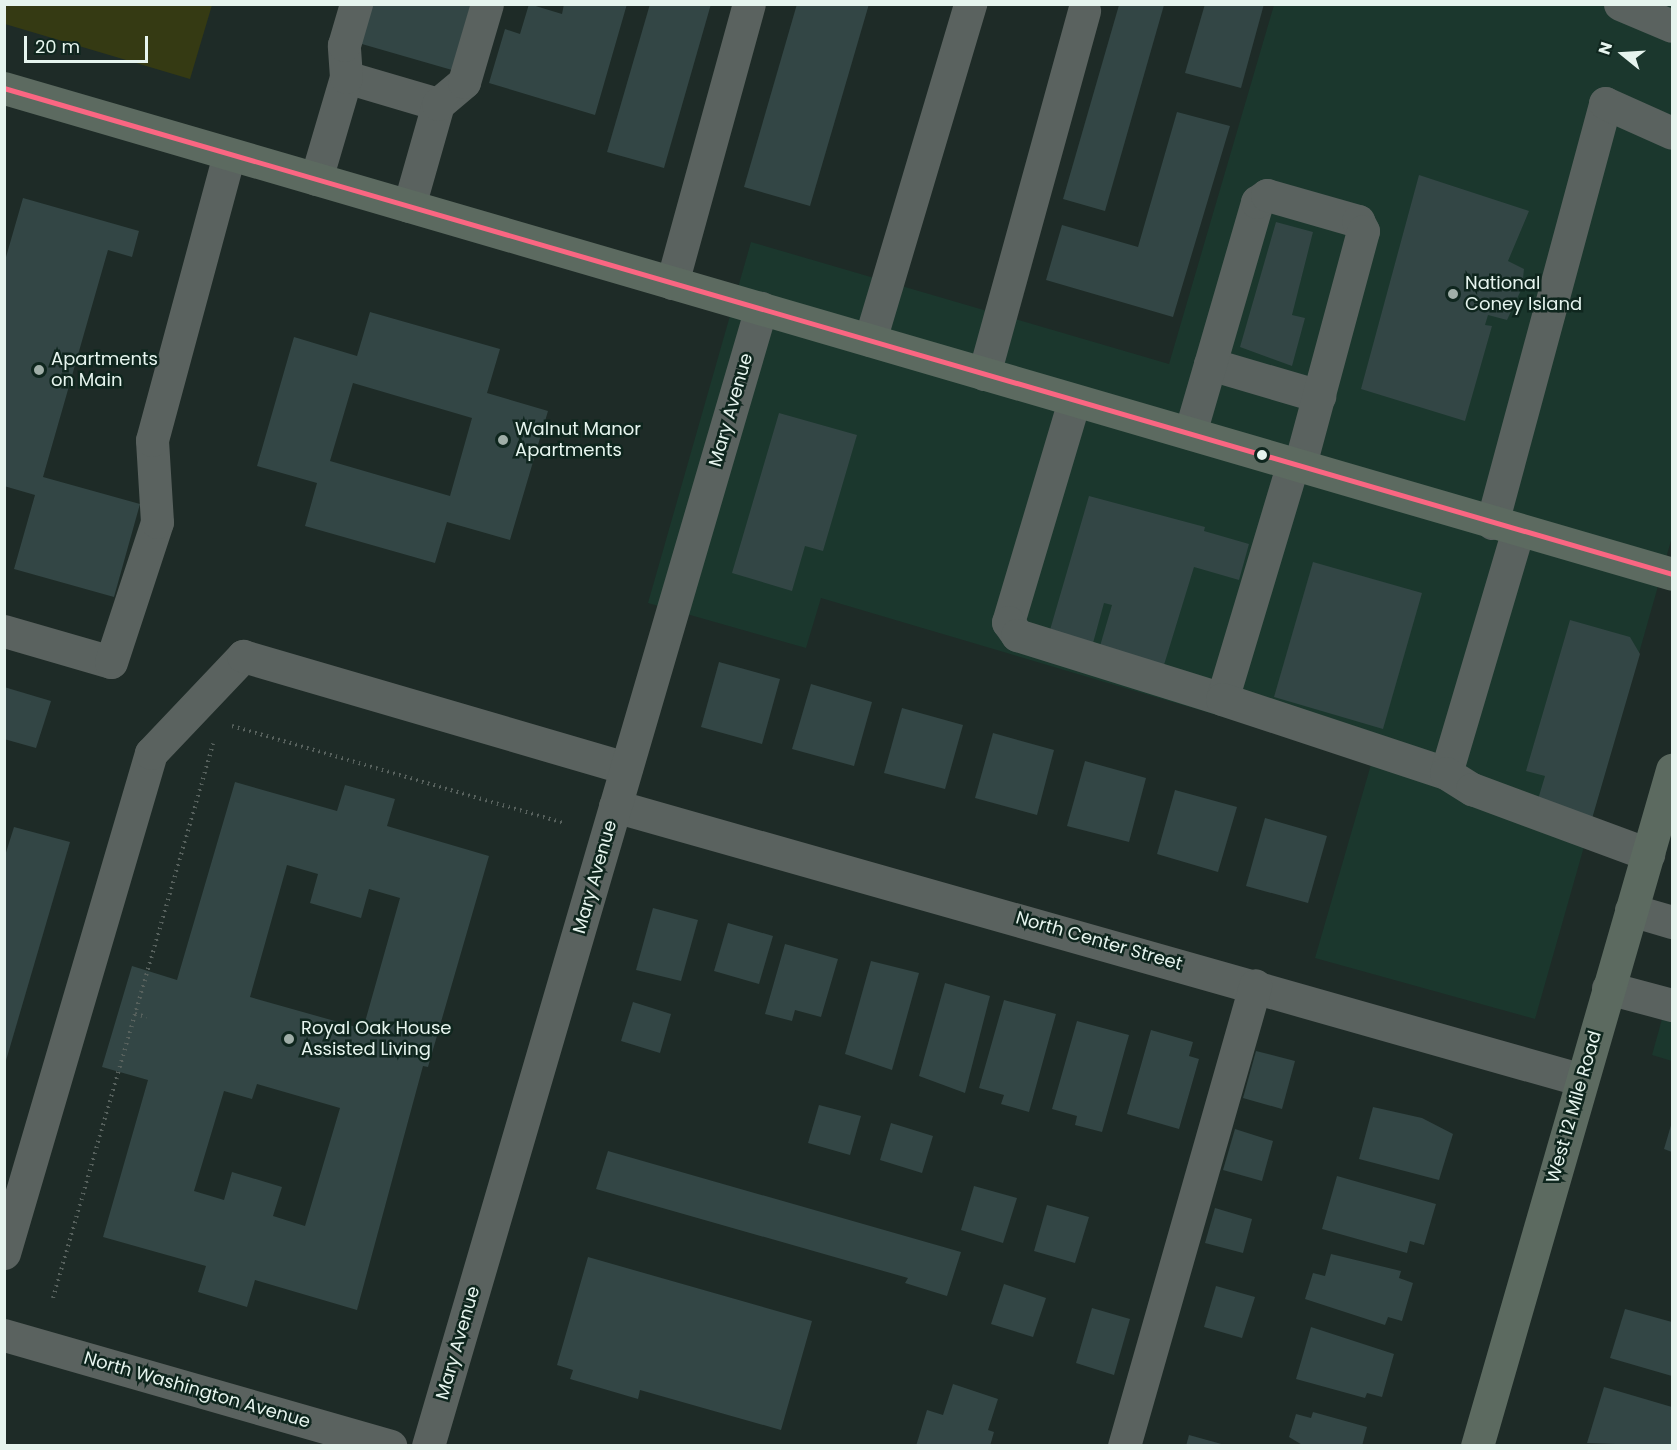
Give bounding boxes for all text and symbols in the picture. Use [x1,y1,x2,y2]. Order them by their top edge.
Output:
scale bar [27,24,152,62]
north arrow [1593,24,1653,84]
text: 20 m [35,34,80,59]
text: N [1593,39,1618,58]
place label: National Coney Island [1465,273,1582,316]
marker: National Coney Island [1446,287,1460,301]
place label: Apartments on Main [51,349,158,392]
street label: Mary Avenue [705,351,757,469]
marker: Apartments on Main [32,363,46,377]
place label: Walnut Manor Apartments [515,419,641,462]
marker: Walnut Manor Apartments [496,433,510,447]
unlabelled marker [1256,449,1268,461]
street label: Mary Avenue [569,818,621,936]
street label: North Center Street [1013,907,1185,975]
place label: Royal Oak House Assisted Living [301,1018,451,1060]
street label: West 12 Mile Road [1542,1028,1606,1186]
marker: Royal Oak House Assisted Living [282,1032,296,1046]
street label: Mary Avenue [432,1284,484,1402]
street label: North Washington Avenue [81,1347,313,1433]

